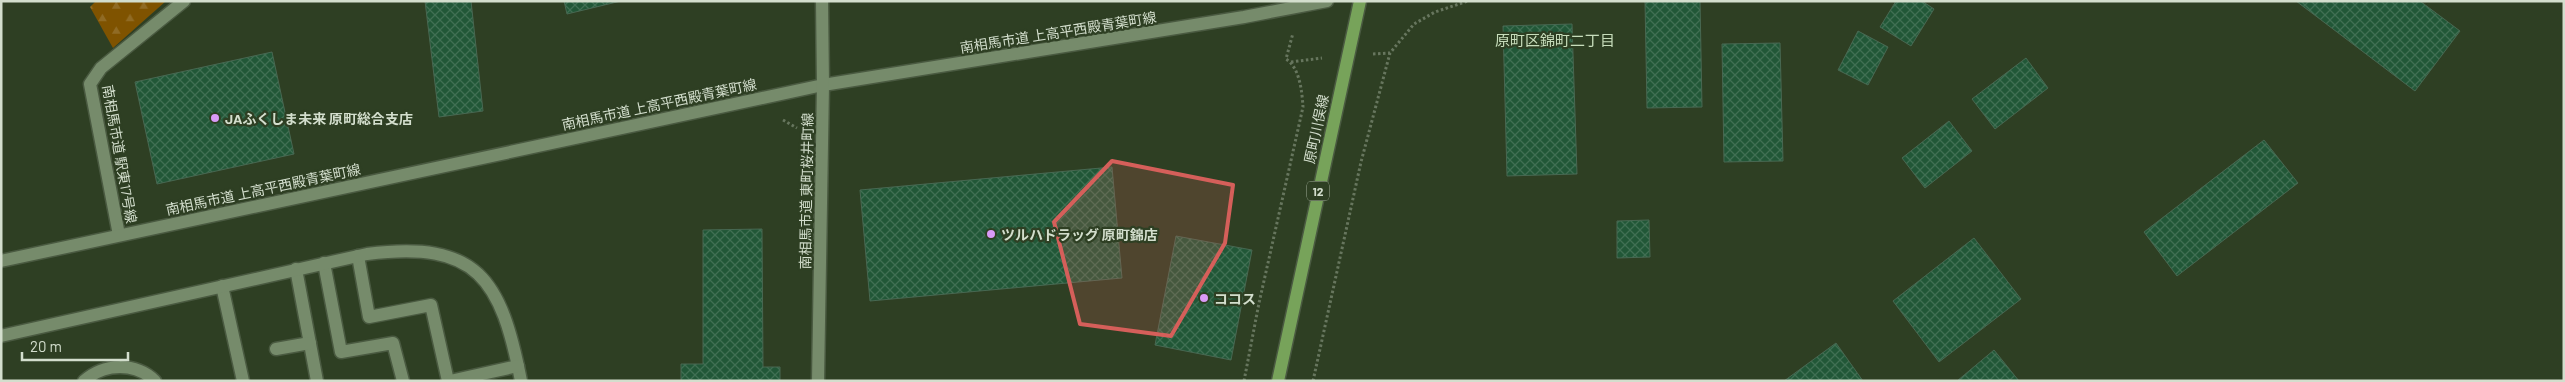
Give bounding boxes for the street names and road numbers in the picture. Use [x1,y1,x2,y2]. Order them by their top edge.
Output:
street label: 南相馬市道 上高平西殿青葉町線 [958,8,1158,56]
street label: 南相馬市道 上高平西殿青葉町線 [560,75,758,133]
street label: 南相馬市道 駅東17号線 [99,83,141,225]
street label: 原町川俣線 [1300,93,1332,165]
street label: 南相馬市道 東町桜井町線 [796,112,816,270]
street label: 南相馬市道 上高平西殿青葉町線 [164,160,362,218]
road number: 12 [1307,182,1329,200]

